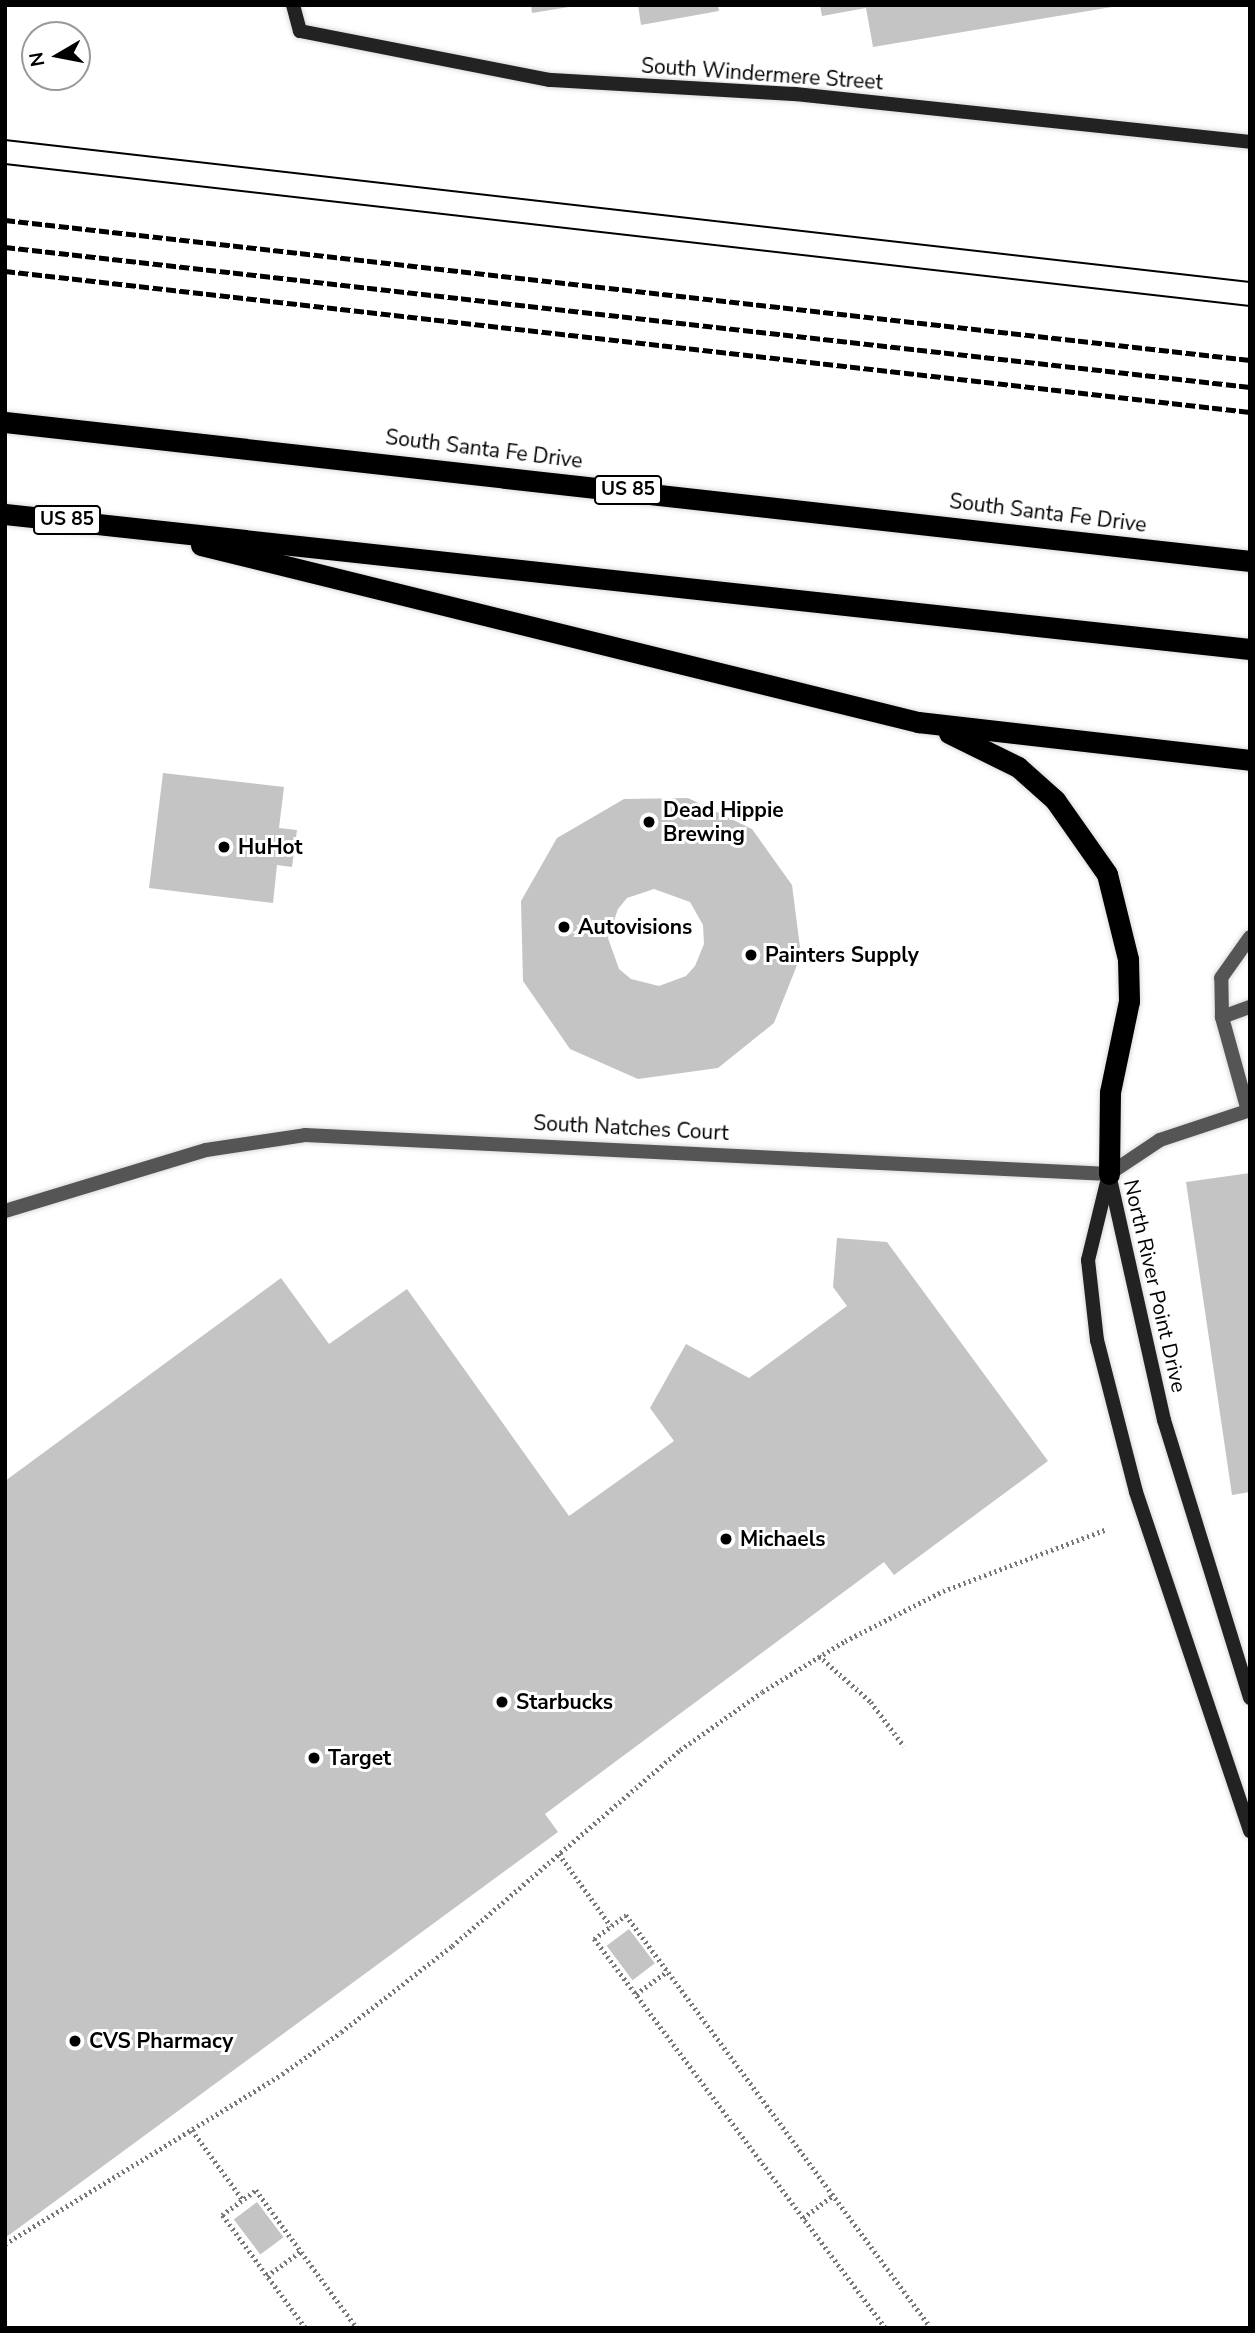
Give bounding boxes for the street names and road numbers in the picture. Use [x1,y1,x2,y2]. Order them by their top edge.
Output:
street label: South Windermere Street [640,53,884,95]
street label: South Santa Fe Drive [384,424,584,474]
road number: US 85 [593,475,663,505]
street label: South Santa Fe Drive [948,488,1148,538]
road number: US 85 [32,505,102,536]
street label: South Natches Court [533,1110,729,1146]
street label: North River Point Drive [1118,1177,1192,1395]

